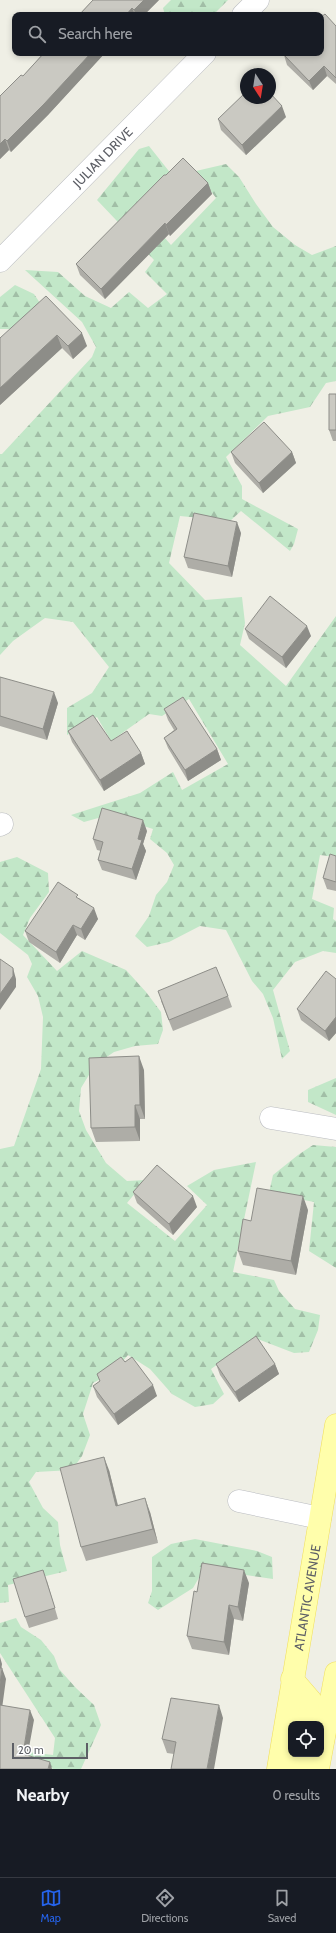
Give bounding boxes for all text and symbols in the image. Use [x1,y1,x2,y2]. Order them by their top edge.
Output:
search box [12,12,324,56]
icon: search [26,23,48,45]
text: Search here [58,25,133,43]
north arrow [240,68,276,104]
street label: JULIAN DRIVE [69,123,136,191]
street label: ATLANTIC AVENUE [290,1543,324,1652]
map controls [288,1721,324,1757]
button: locate [288,1721,324,1757]
scale bar [12,1741,88,1760]
text: 20 m [18,1743,44,1757]
text: Nearby [16,1785,69,1805]
text: 0 results [272,1787,320,1803]
tab: Map [40,1887,62,1925]
tab: Directions [141,1887,188,1925]
tab: Saved [268,1887,296,1925]

